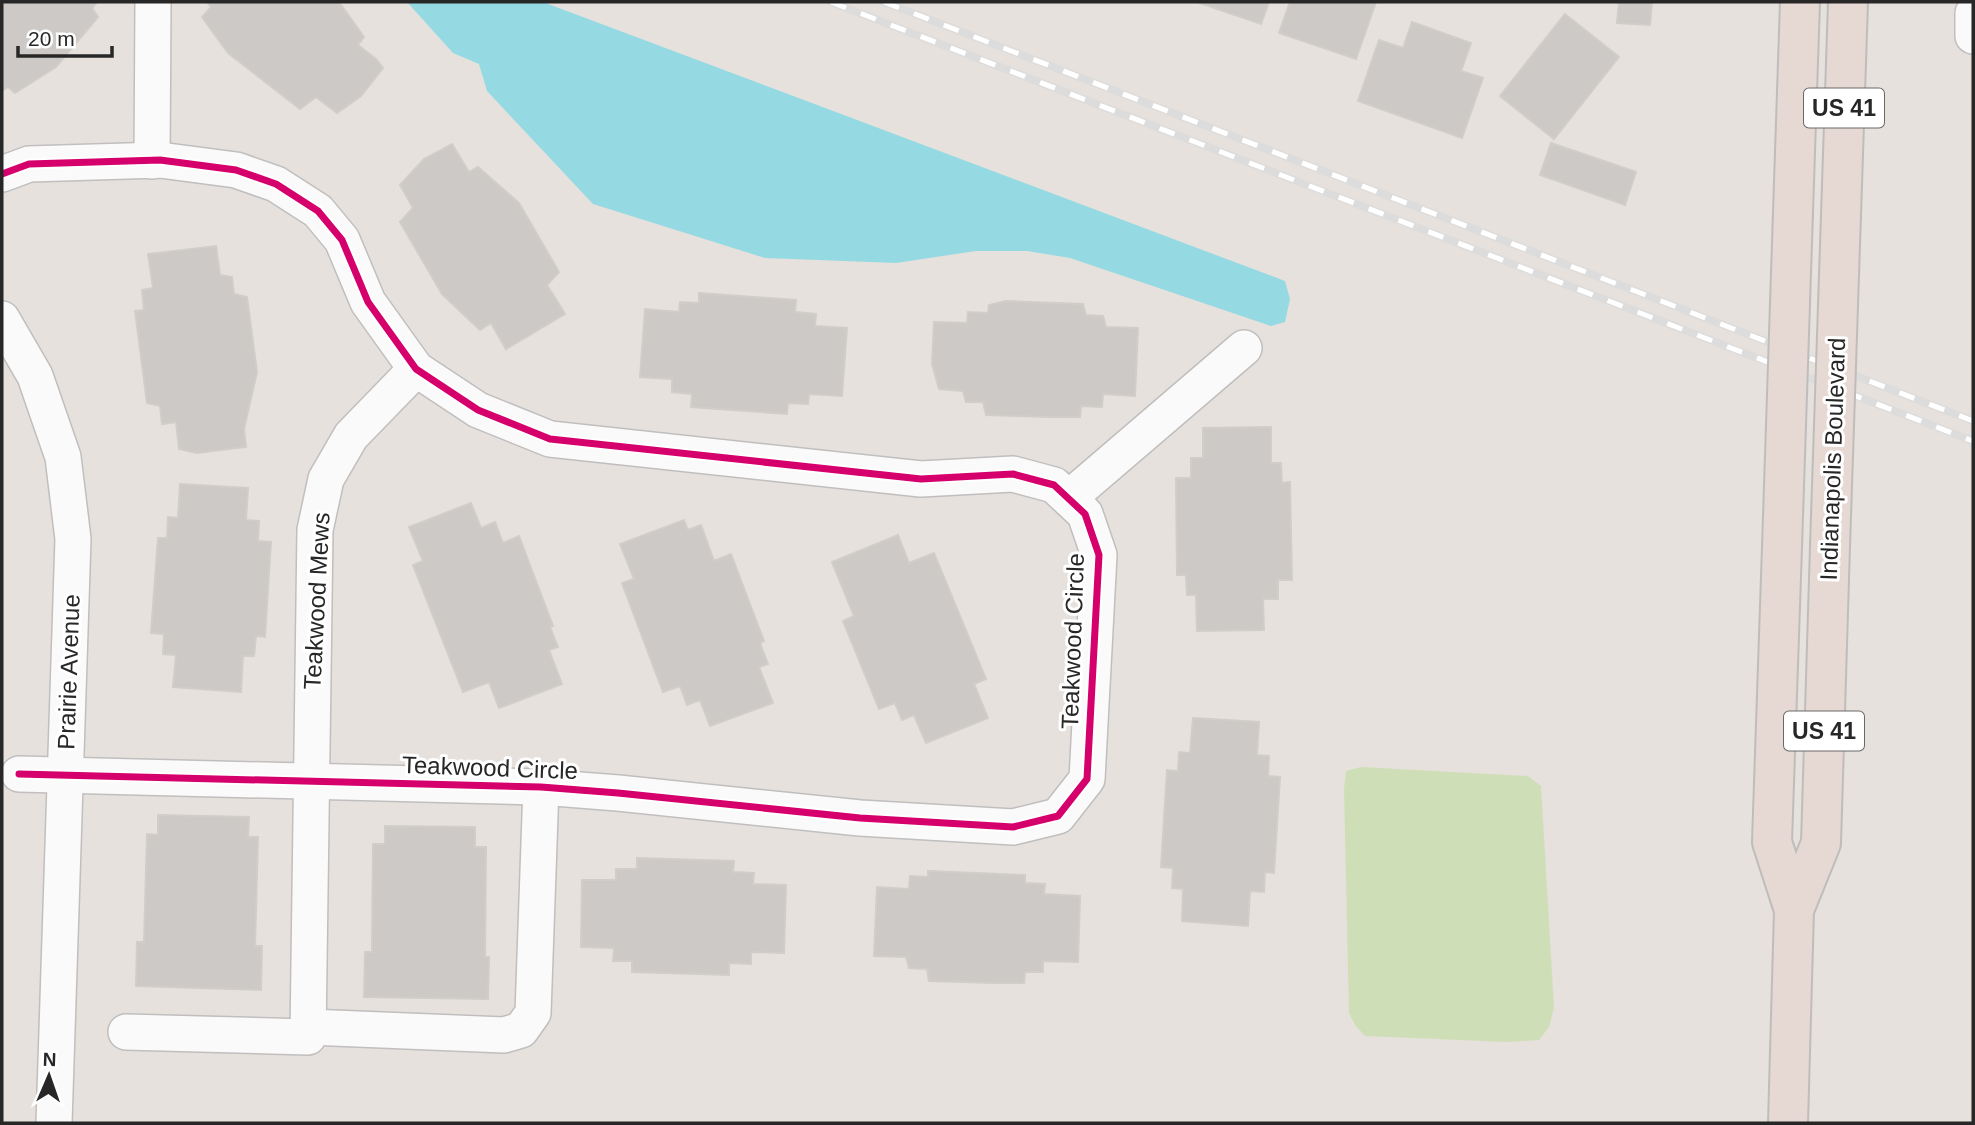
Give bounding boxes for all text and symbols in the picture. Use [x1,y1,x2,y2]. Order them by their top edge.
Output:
scale bar [18,14,112,58]
text: 20 m [28,27,75,50]
road number: US 41 [1804,88,1884,128]
street label: Indianapolis Boulevard [1815,337,1850,581]
street label: Teakwood Mews [298,512,335,690]
street label: Teakwood Circle [1056,553,1089,729]
street label: Prairie Avenue [52,594,85,750]
road number: US 41 [1784,712,1864,750]
street label: Teakwood Circle [402,751,578,784]
north arrow [14,1041,84,1111]
text: N [42,1049,57,1070]

